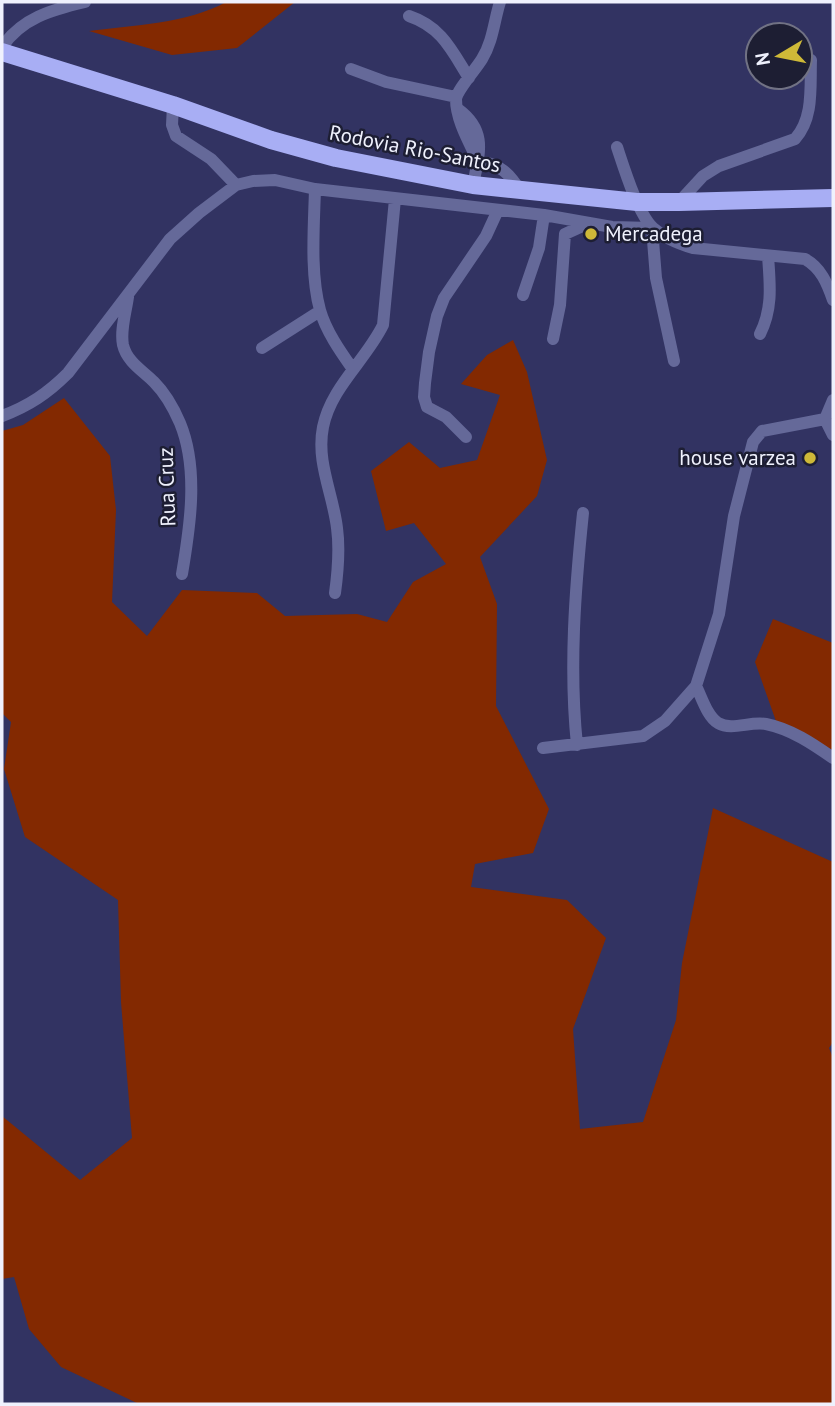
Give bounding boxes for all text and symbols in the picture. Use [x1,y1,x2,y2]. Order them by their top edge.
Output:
north arrow [744,21,814,91]
text: N [749,51,775,67]
street label: Rodovia Rio-Santos [327,119,503,178]
place label: Mercadega [605,220,703,247]
marker: Mercadega [583,226,599,242]
place label: house varzea [679,444,796,471]
street label: Rua Cruz [152,447,181,527]
marker: house varzea [802,450,818,466]

